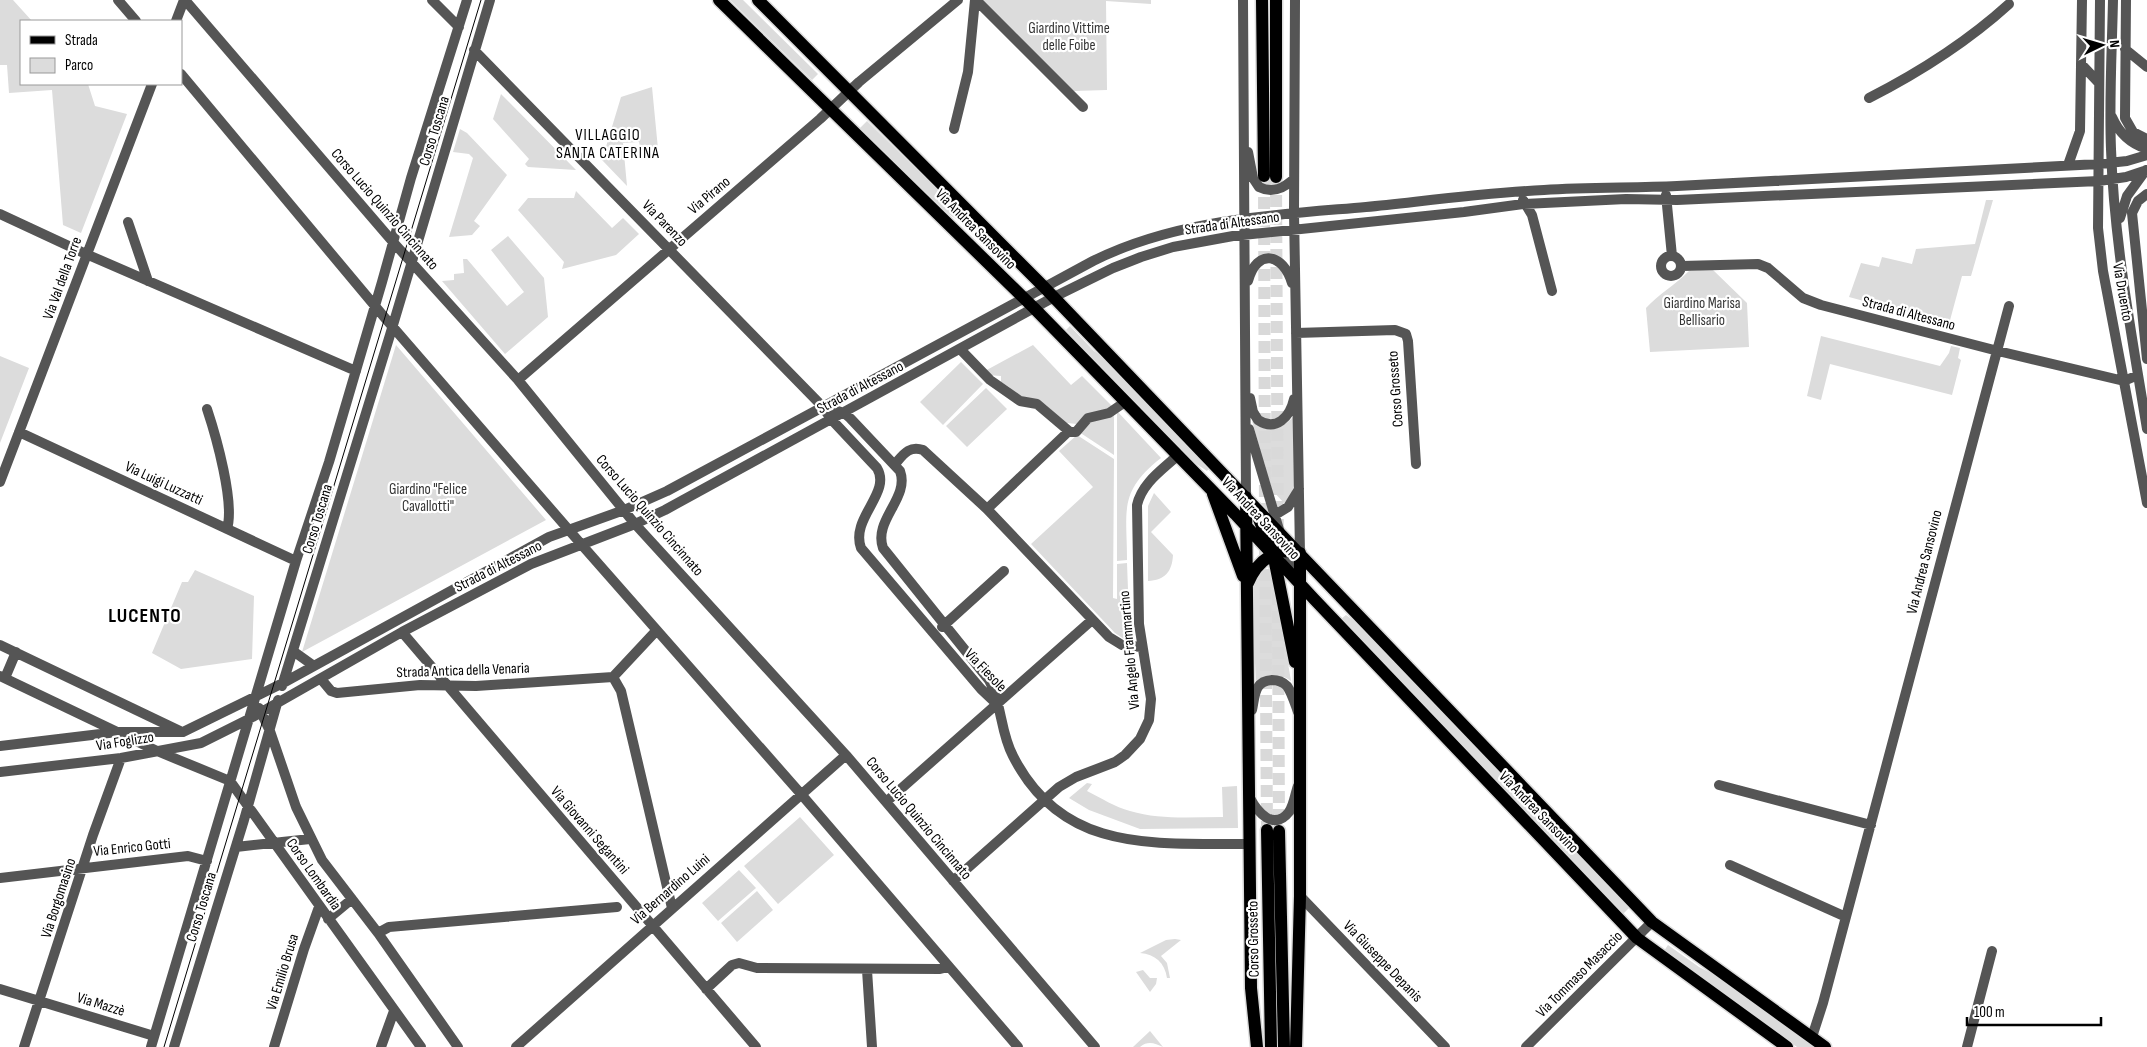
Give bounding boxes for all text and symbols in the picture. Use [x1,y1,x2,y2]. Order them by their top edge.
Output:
park label: Giardino Vittime delle Foibe [1028,19,1110,55]
legend [20,20,182,85]
north arrow [2077,20,2127,70]
text: Strada [65,31,98,50]
text: N [2106,39,2123,48]
text: Parco [65,56,93,75]
street label: Corso Toscana [415,94,454,168]
district label: VILLAGGIO SANTA CATERINA [556,126,660,163]
street label: Corso Lucio Quinzio Cincinnato [327,145,443,274]
street label: Via Pirano [684,172,734,219]
street label: Via Andrea Sansovino [931,185,1020,274]
street label: Via Parenzo [638,196,691,251]
street label: Strada di Altessano [1183,207,1281,240]
street label: Via Val della Torre [39,234,86,322]
street label: Via Druento [2108,261,2137,323]
street label: Strada di Altessano [1860,292,1957,335]
park label: Giardino Marisa Bellisario [1663,294,1741,330]
street label: Corso Grosseto [1383,350,1408,428]
street label: Strada di Altessano [814,357,907,418]
street label: Corso Lucio Quinzio Cincinnato [592,451,708,580]
street label: Via Luigi Luzzatti [122,457,206,510]
street label: Via Andrea Sansovino [1217,473,1304,564]
park label: Giardino "Felice Cavallotti" [389,480,467,516]
street label: Corso Toscana [298,482,337,556]
street label: Via Andrea Sansovino [1902,508,1947,616]
street label: Strada di Altessano [451,536,545,597]
street label: Via Angelo Frammartino [1115,590,1144,710]
district label: LUCENTO [108,604,182,628]
street label: Via Fiesole [960,645,1011,696]
street label: Strada Antica della Venaria [396,659,530,682]
street label: Via Foglizzo [95,728,155,755]
street label: Corso Lucio Quinzio Cincinnato [862,753,976,884]
street label: Via Andrea Sansovino [1495,767,1583,857]
street label: Via Giovanni Segantini [546,782,633,878]
street label: Via Enrico Gotti [92,834,172,861]
street label: Corso Lombardia [282,835,345,914]
street label: Via Bernardino Luini [627,850,714,929]
street label: Via Borgomasino [37,856,80,941]
street label: Corso Toscana [182,870,221,944]
street label: Corso Grosseto [1243,901,1264,977]
street label: Via Giuseppe Depanis [1339,916,1426,1006]
street label: Via Tommaso Masaccio [1532,927,1627,1022]
street label: Via Emilio Brusa [262,931,303,1013]
street label: Via Mazzè [75,988,127,1021]
scale bar [1967,994,2101,1026]
text: 100 m [1974,1003,2005,1022]

